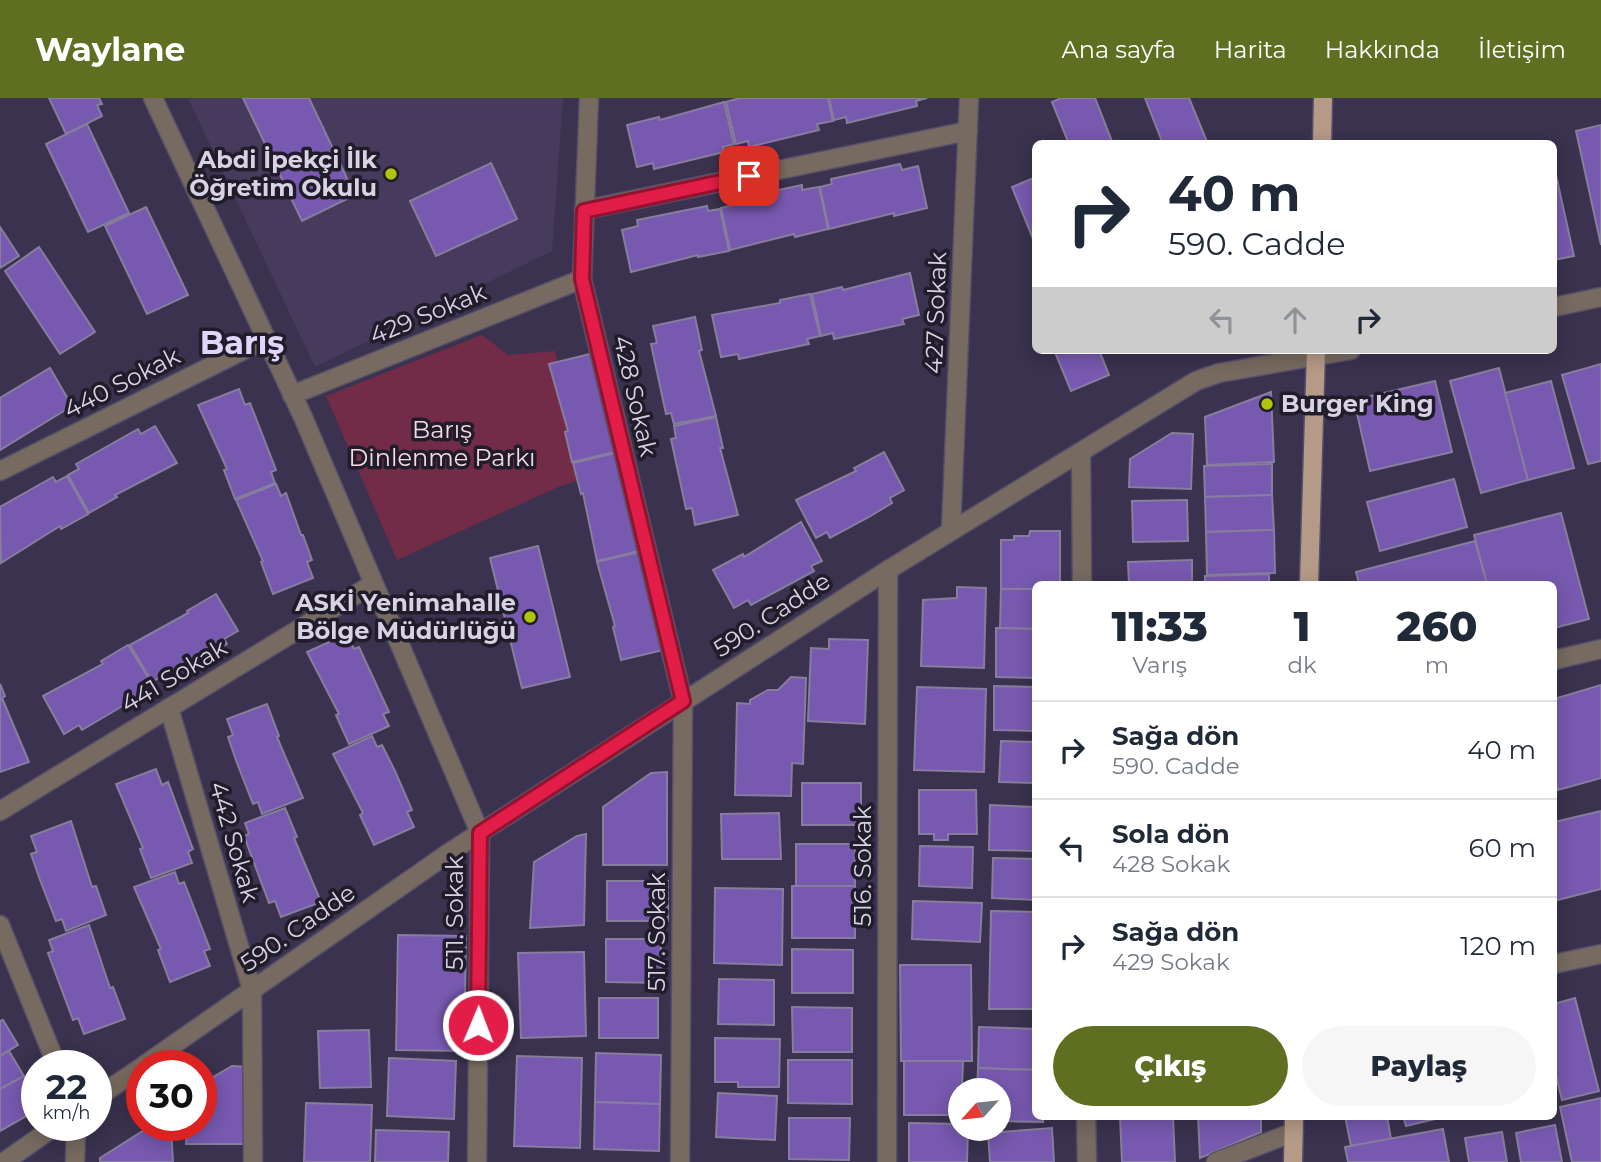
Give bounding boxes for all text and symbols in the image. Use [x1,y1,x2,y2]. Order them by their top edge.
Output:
text: Waylane [35,29,185,69]
text: Ana sayfa [1061,35,1176,64]
text: Harita [1214,35,1287,64]
text: Hakkında [1325,35,1440,64]
text: İletişim [1478,35,1566,64]
place label: Abdi İpekçi İlk Öğretim Okulu [189,145,377,202]
pin [719,146,779,206]
icon: arrive [730,157,768,195]
text: 40 m [1168,164,1300,223]
marker: Abdi İpekçi İlk Öğretim Okulu [383,166,399,182]
icon: right [1053,168,1144,259]
text: 590. Cadde [1168,224,1346,263]
street label: 427 Sokak [919,251,952,375]
street label: 429 Sokak [365,277,491,350]
icon: left [1203,301,1241,339]
icon: ahead [1276,301,1314,339]
icon: right [1349,301,1387,339]
district label: Barış [200,323,284,362]
street label: 428 Sokak [607,332,664,460]
street label: 440 Sokak [59,341,185,424]
place label: Burger King [1281,389,1434,418]
marker: Burger King [1259,396,1275,412]
park label: Barış Dinlenme Parkı [348,415,536,472]
street label: 590. Cadde [708,566,835,663]
place label: ASKİ Yenimahalle Bölge Müdürlüğü [294,588,516,645]
text: 11:33 [1112,600,1208,652]
text: 1 [1294,600,1311,652]
text: 260 [1396,600,1477,652]
marker: ASKİ Yenimahalle Bölge Müdürlüğü [522,609,538,625]
street label: 441 Sokak [115,632,233,719]
text: Varış [1132,651,1187,679]
text: dk [1287,651,1317,679]
text: m [1425,651,1449,679]
text: Sağa dön [1112,720,1239,752]
icon: right [1053,731,1091,769]
text: 40 m [1467,734,1536,766]
text: 590. Cadde [1112,752,1240,780]
street label: 442 Sokak [203,778,266,906]
street label: 516. Sokak [848,805,877,926]
text: Sola dön [1112,818,1230,850]
icon: left [1053,829,1091,867]
text: 60 m [1469,832,1536,864]
text: 428 Sokak [1112,850,1230,878]
street label: 511. Sokak [440,855,469,970]
street label: 517. Sokak [642,872,671,991]
street label: 590. Cadde [235,878,361,978]
text: Sağa dön [1112,916,1239,948]
icon: right [1053,927,1091,965]
text: 120 m [1460,930,1536,962]
text: 429 Sokak [1112,948,1230,976]
position arrow [441,988,515,1062]
button: Çıkış [1053,1026,1288,1106]
button: Paylaş [1302,1026,1536,1106]
speed limit sign: 30 [126,1050,217,1141]
text: 22 [46,1065,87,1108]
north arrow [948,1078,1012,1141]
map controls [948,1078,1011,1141]
text: km/h [42,1102,91,1124]

